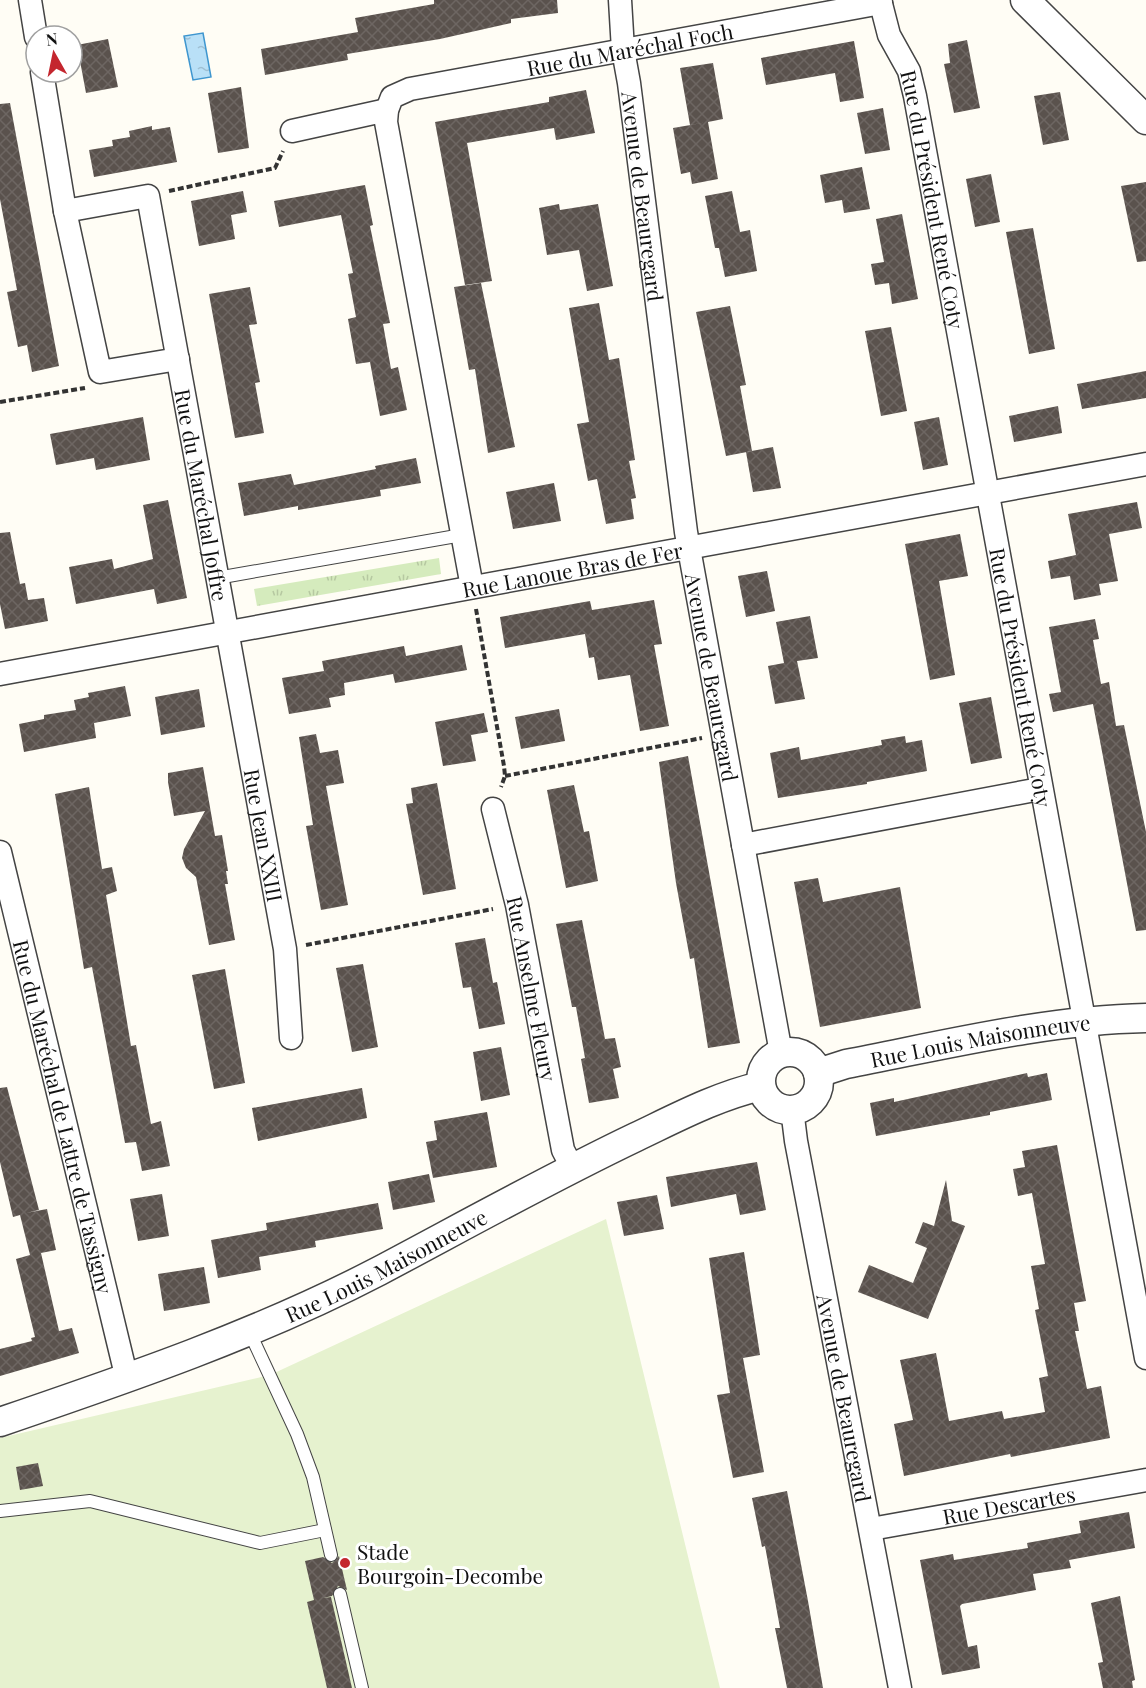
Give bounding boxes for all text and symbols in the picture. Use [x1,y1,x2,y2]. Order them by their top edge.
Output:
street label: Rue du Maréchal Foch [524,16,736,81]
north arrow [24,24,84,84]
text: N [44,27,59,50]
street label: Rue du Président René Coty [895,67,971,332]
street label: Avenue de Beauregard [616,89,671,303]
street label: Rue du Maréchal Joffre [169,386,235,603]
street label: Rue Lanoue Bras de Fer [460,535,686,603]
street label: Rue du Président René Coty [984,545,1059,810]
street label: Avenue de Beauregard [680,570,745,784]
street label: Rue Jean XXIII [238,766,290,904]
street label: Rue Anselme Fleury [501,893,564,1084]
street label: Rue du Maréchal de Lattre de Tassigny [8,937,120,1297]
street label: Rue Louis Maisonneuve [868,1007,1092,1073]
street label: Rue Louis Maisonneuve [281,1202,491,1328]
street label: Avenue de Beauregard [811,1291,878,1504]
street label: Rue Descartes [940,1479,1077,1530]
place label: Stade Bourgoin-Decombe [357,1537,543,1589]
marker: Stade Bourgoin-Decombe [338,1556,352,1570]

